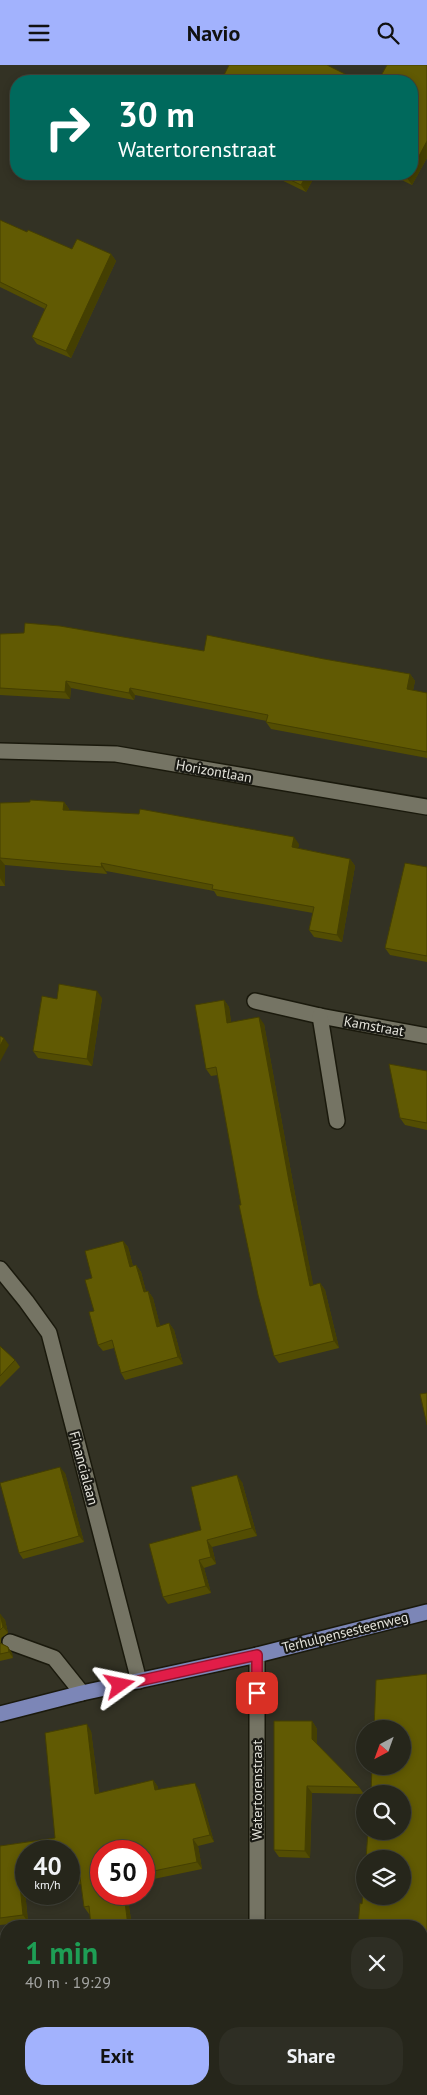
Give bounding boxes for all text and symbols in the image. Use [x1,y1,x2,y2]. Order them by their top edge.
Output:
icon: menu [25,19,53,47]
text: Navio [187,19,240,47]
icon: search [374,19,402,47]
text: 30 m [118,91,195,137]
icon: right [35,95,100,160]
text: Watertorenstraat [118,135,276,163]
street label: Horizontlaan [175,755,253,787]
street label: Kamstraat [343,1012,406,1040]
street label: Financialaan [65,1429,103,1507]
street label: Terhulpensesteenweg [280,1608,410,1656]
position arrow [93,1658,145,1710]
pin [236,1672,278,1714]
icon: arrive [243,1679,271,1707]
north arrow [356,1720,411,1775]
map controls [356,1720,411,1905]
street label: Watertorenstraat [248,1739,266,1840]
button: search [356,1785,411,1840]
speed limit sign: 50 [90,1840,155,1905]
text: 40 [33,1850,62,1882]
button: layers [356,1850,411,1905]
text: km/h [34,1877,61,1892]
text: 1 min [25,1933,98,1972]
button: close [351,1937,403,1989]
text: 40 m · 19:29 [25,1972,111,1992]
button: Exit [25,2027,209,2085]
button: Share [219,2027,403,2085]

